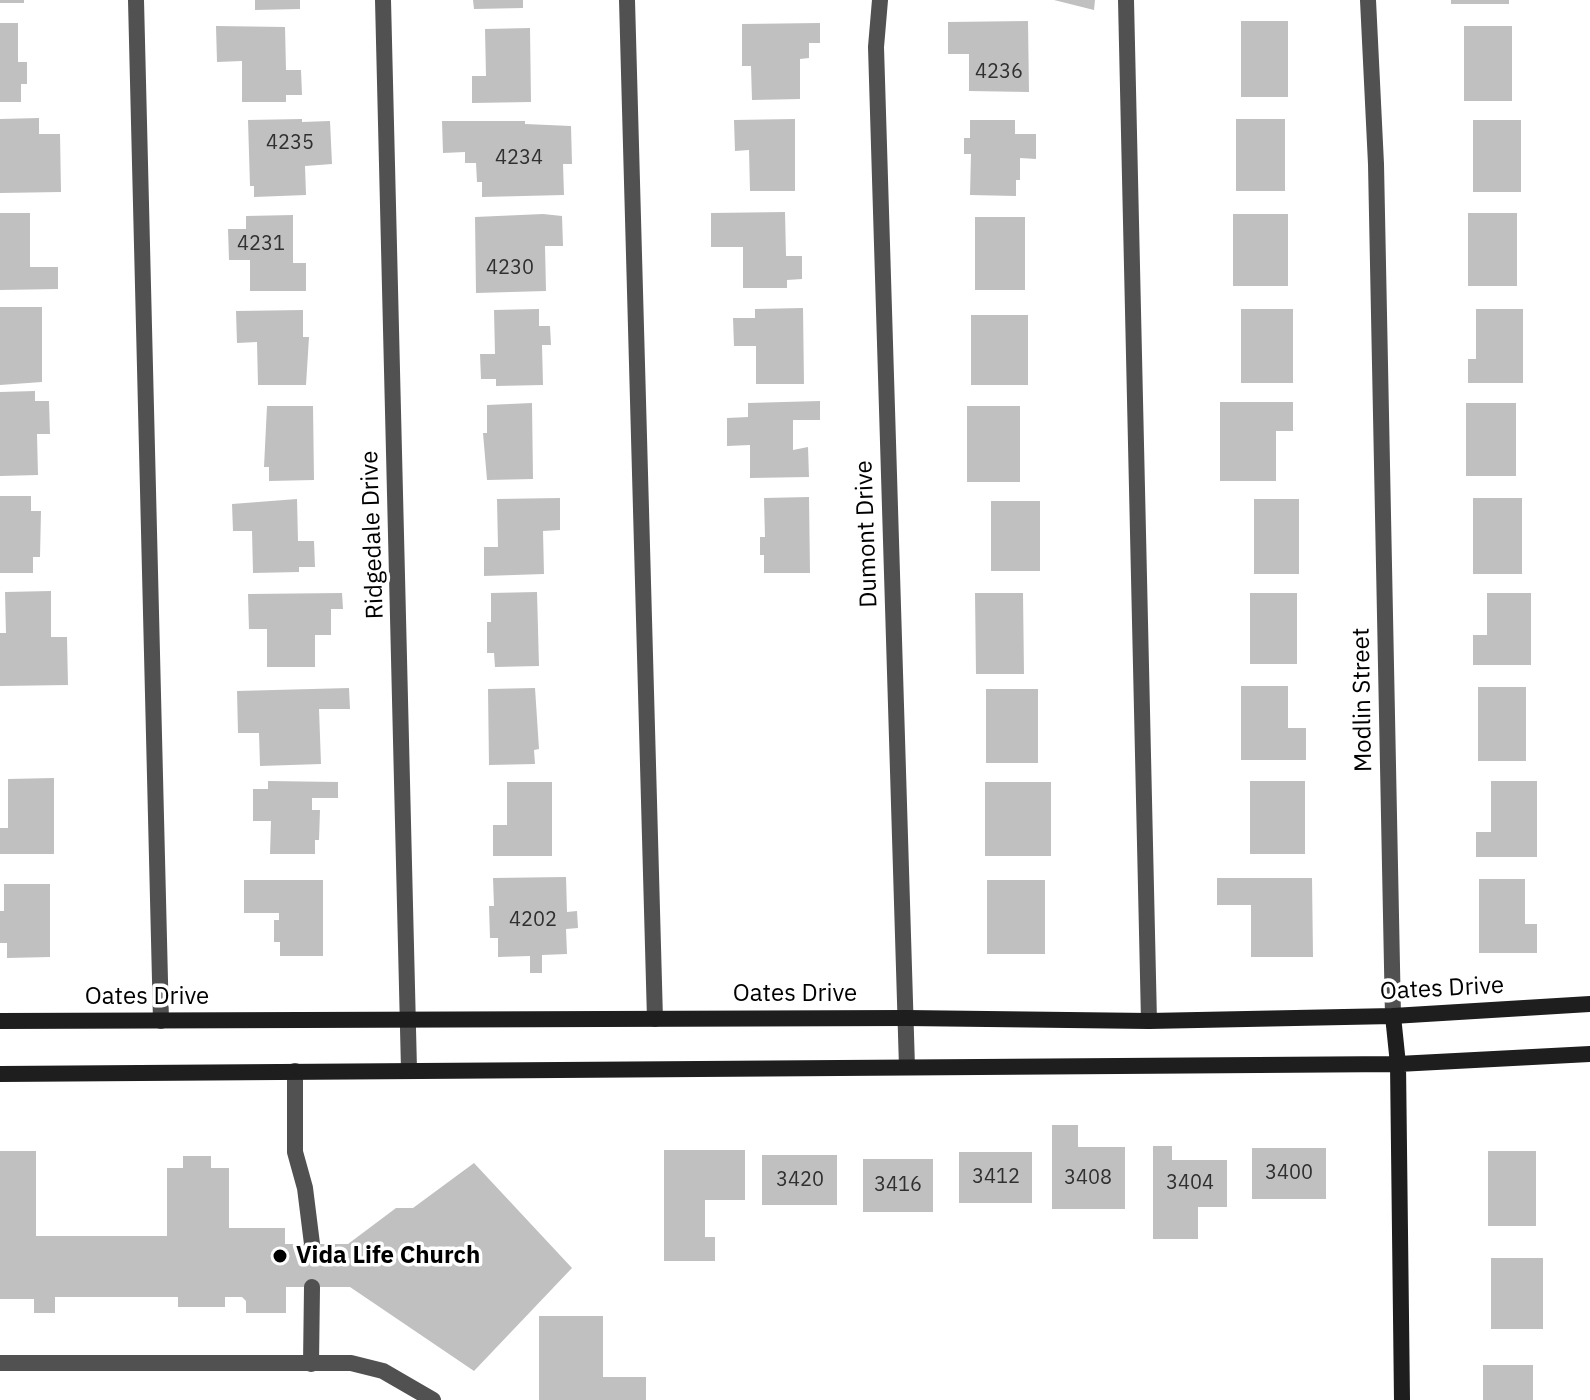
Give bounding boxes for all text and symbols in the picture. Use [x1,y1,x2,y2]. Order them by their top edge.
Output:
house number: 4236 [975,60,1023,84]
house number: 4235 [266,131,314,155]
house number: 4234 [495,146,543,170]
house number: 4231 [237,232,285,256]
house number: 4230 [486,256,534,280]
street label: Ridgedale Drive [356,450,390,620]
street label: Dumont Drive [850,460,884,608]
street label: Modlin Street [1347,628,1379,772]
house number: 4202 [509,908,557,932]
street label: Oates Drive [1379,971,1505,1007]
street label: Oates Drive [733,980,857,1008]
street label: Oates Drive [85,983,209,1011]
house number: 3400 [1265,1161,1313,1185]
house number: 3412 [972,1165,1020,1189]
house number: 3408 [1064,1166,1112,1190]
house number: 3420 [776,1168,824,1192]
house number: 3404 [1166,1171,1214,1195]
house number: 3416 [874,1173,922,1197]
place label: Vida Life Church [296,1242,480,1270]
marker: Vida Life Church [271,1247,289,1265]

